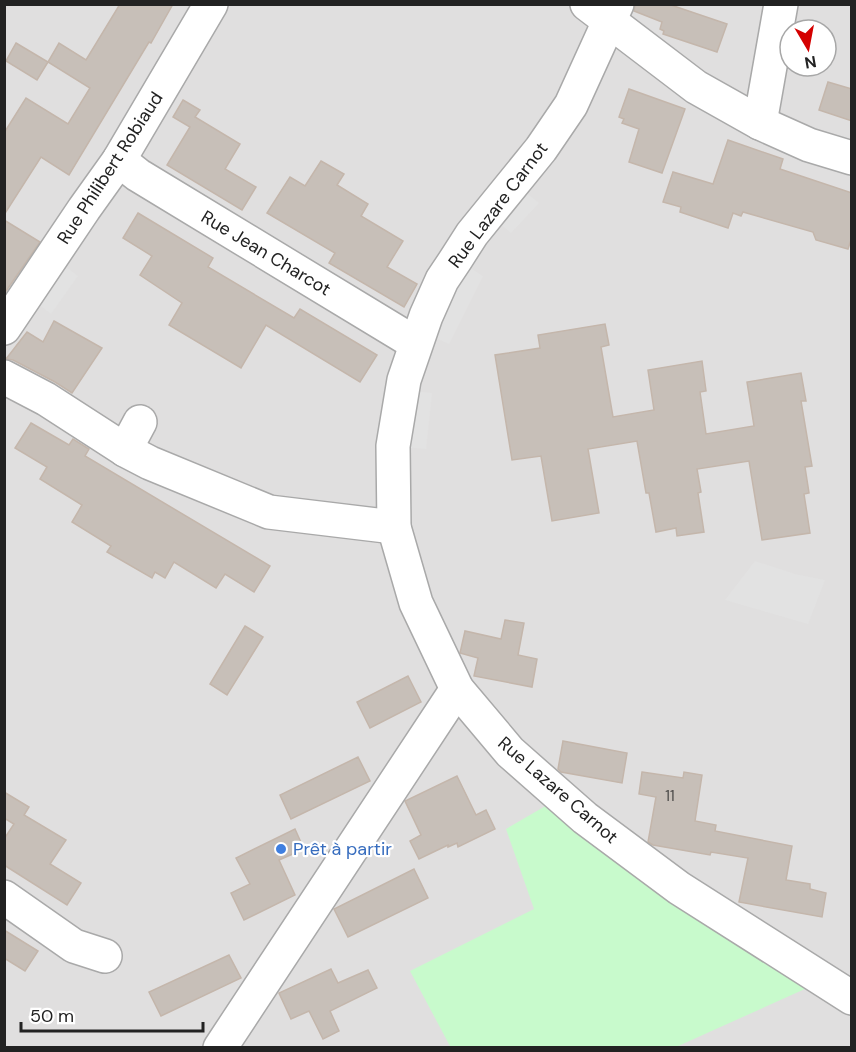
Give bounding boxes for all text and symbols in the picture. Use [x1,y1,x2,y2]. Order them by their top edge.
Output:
north arrow [778,18,838,78]
text: N [803,51,818,74]
street label: Rue Philibert Robiaud [52,87,168,249]
street label: Rue Lazare Carnot [443,137,553,273]
street label: Rue Jean Charcot [197,205,335,301]
street label: Rue Lazare Carnot [493,731,623,849]
house number: 11 [665,786,675,806]
place label: Prêt à partir [293,837,392,861]
marker: Prêt à partir [274,842,288,856]
scale bar [21,995,202,1033]
text: 50 m [30,1004,74,1028]

